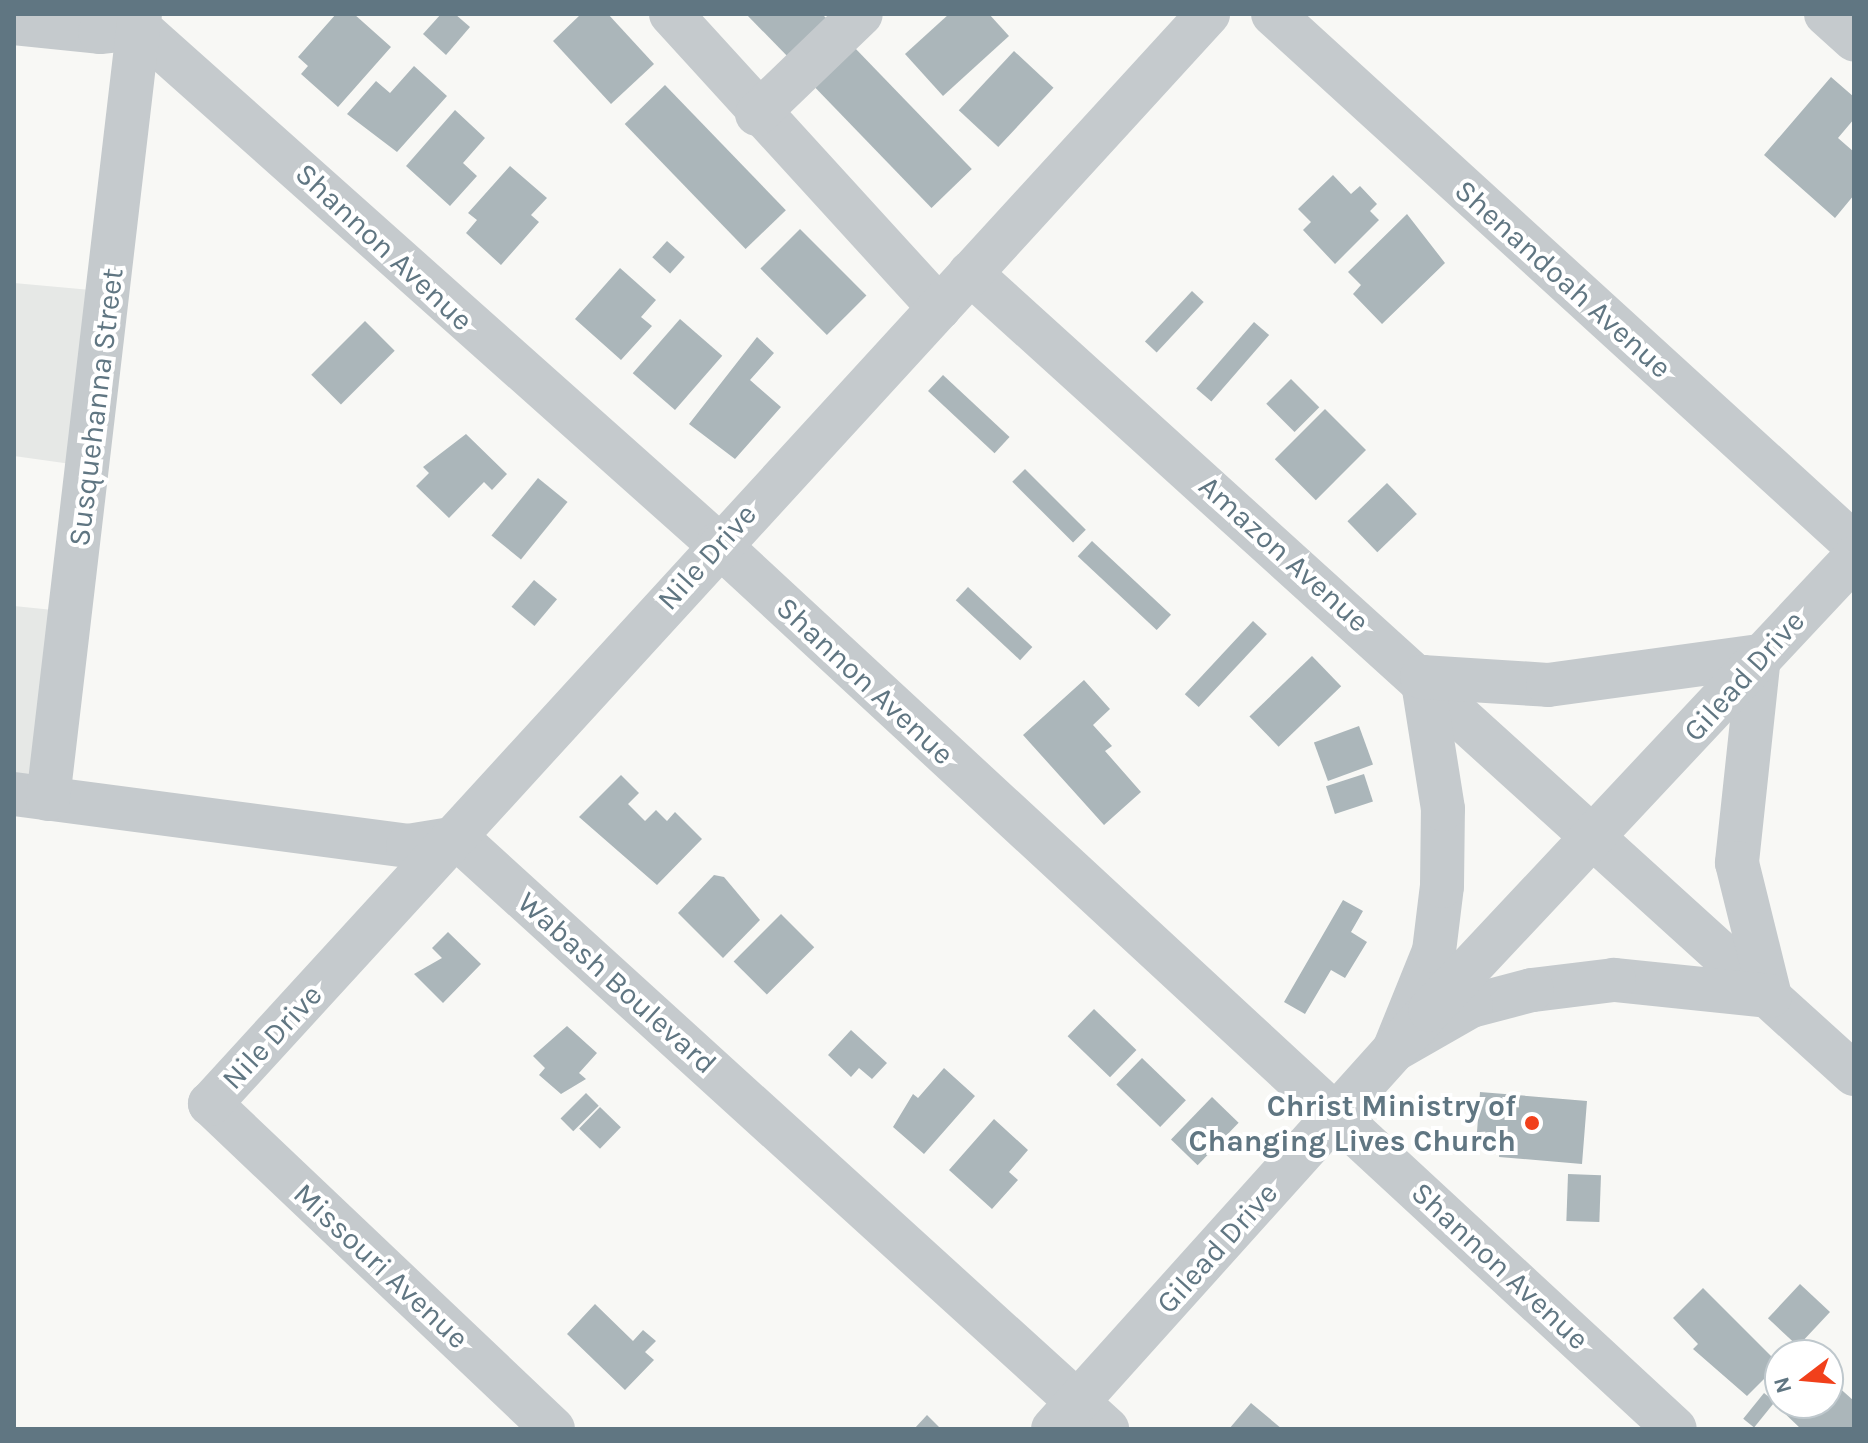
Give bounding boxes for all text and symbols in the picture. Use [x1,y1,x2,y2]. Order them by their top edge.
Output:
street label: Shannon Avenue [288,156,480,338]
street label: Shenandoah Avenue [1447,172,1679,386]
street label: Susquehanna Street [61,266,131,548]
street label: Amazon Avenue [1192,468,1376,640]
street label: Nile Drive [650,496,764,618]
street label: Shannon Avenue [769,590,961,772]
street label: Gilead Drive [1676,603,1812,749]
street label: Wabash Boulevard [510,884,724,1082]
street label: Nile Drive [214,977,330,1097]
place label: Christ Ministry of Changing Lives Church [1189,1088,1516,1158]
marker: Christ Ministry of Changing Lives Church [1523,1114,1541,1132]
street label: Gilead Drive [1149,1175,1285,1321]
street label: Shannon Avenue [1404,1175,1596,1357]
street label: Missouri Avenue [286,1176,476,1356]
north arrow [1764,1339,1844,1419]
text: N [1768,1374,1798,1396]

